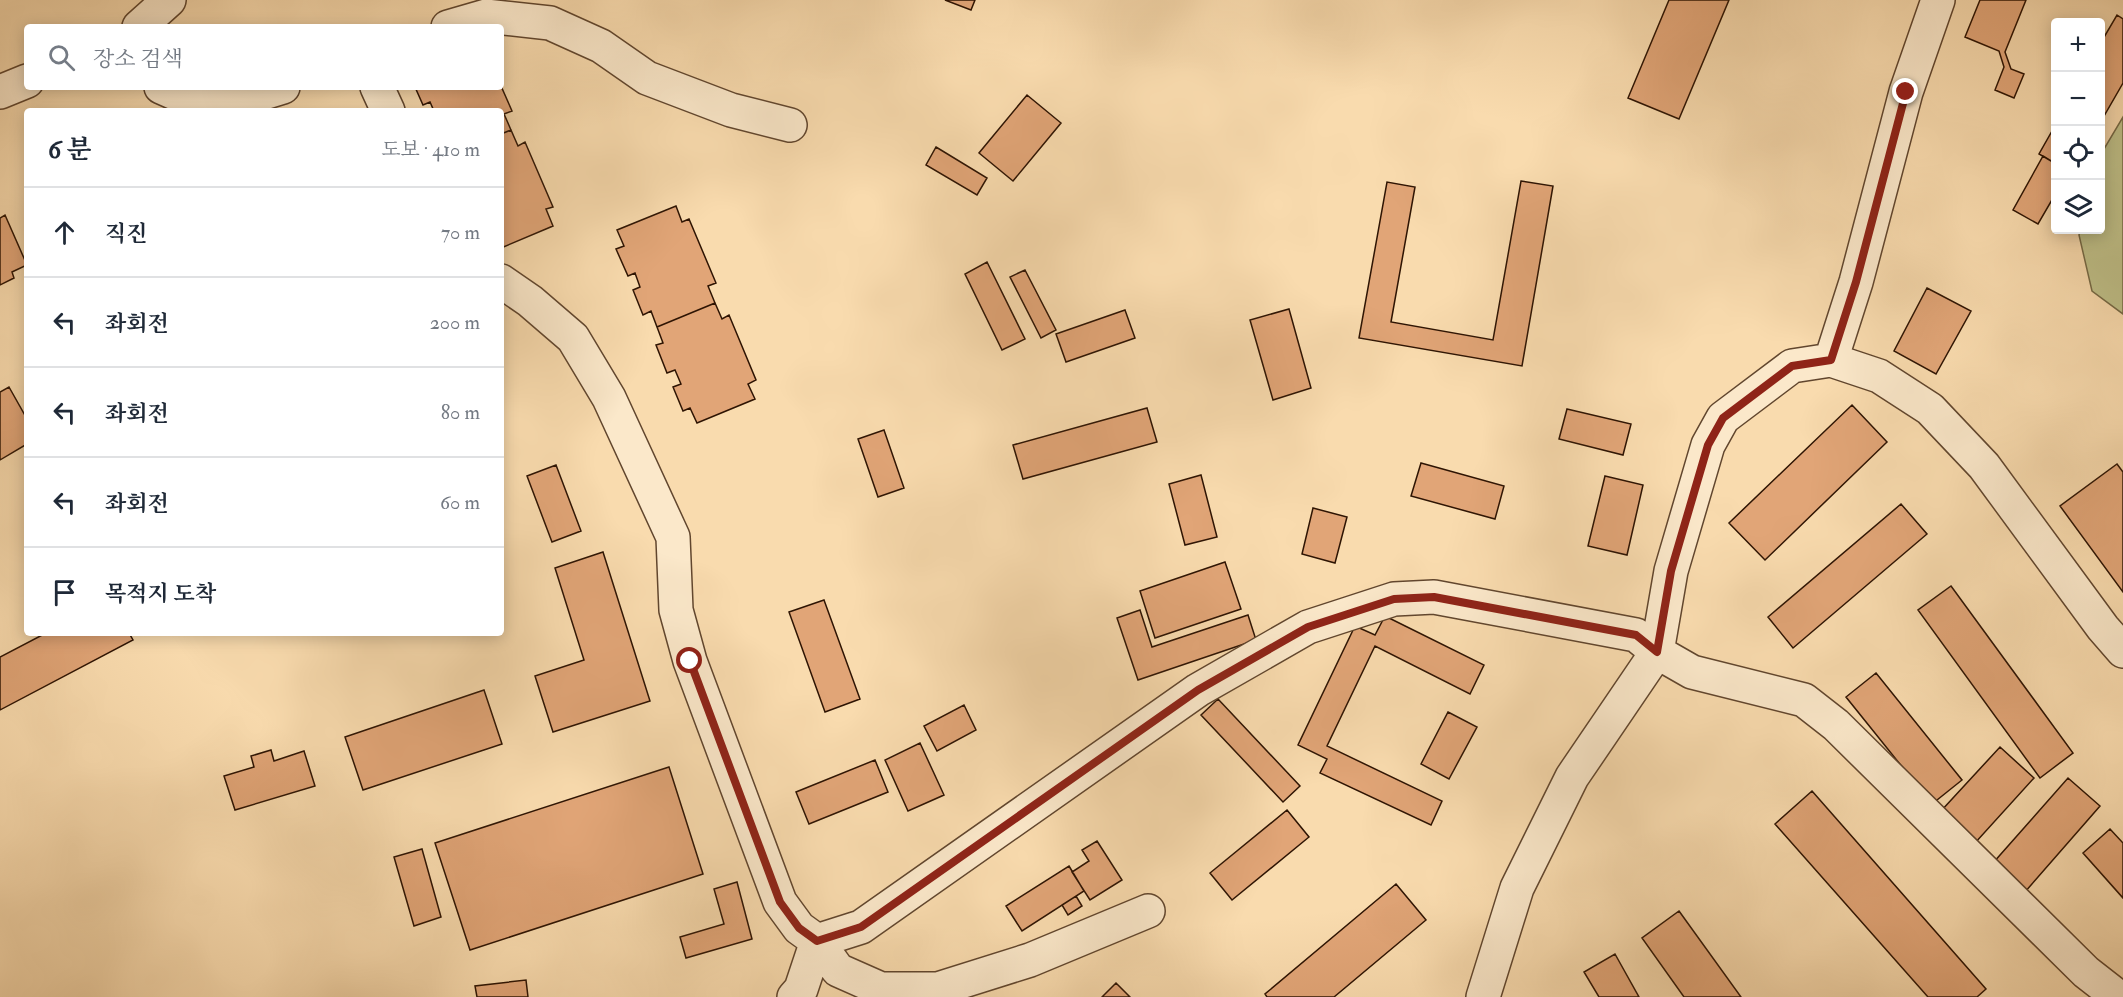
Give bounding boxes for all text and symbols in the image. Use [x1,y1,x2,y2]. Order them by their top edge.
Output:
map controls [2051,18,2105,234]
button: + [2051,18,2105,72]
search box [24,24,504,90]
icon: search [45,41,78,74]
text: 장소 검색 [93,45,183,73]
button: − [2051,72,2105,126]
route end [1892,78,1918,104]
button: locate [2051,126,2105,180]
text: 6 분 [48,134,92,166]
text: 도보 · 410 m [381,137,480,162]
button: layers [2051,180,2105,234]
icon: ahead [48,216,81,249]
text: 직진 [105,220,148,248]
text: 70 m [441,220,480,245]
icon: left [48,306,81,339]
text: 좌회전 [105,310,169,338]
text: 200 m [430,310,480,335]
icon: left [48,396,81,429]
text: 좌회전 [105,400,169,428]
text: 80 m [441,400,480,425]
icon: left [48,486,81,519]
text: 좌회전 [105,490,169,518]
text: 60 m [440,490,480,515]
icon: arrive [48,576,81,609]
text: 목적지 도착 [105,580,216,608]
route start [676,647,702,673]

